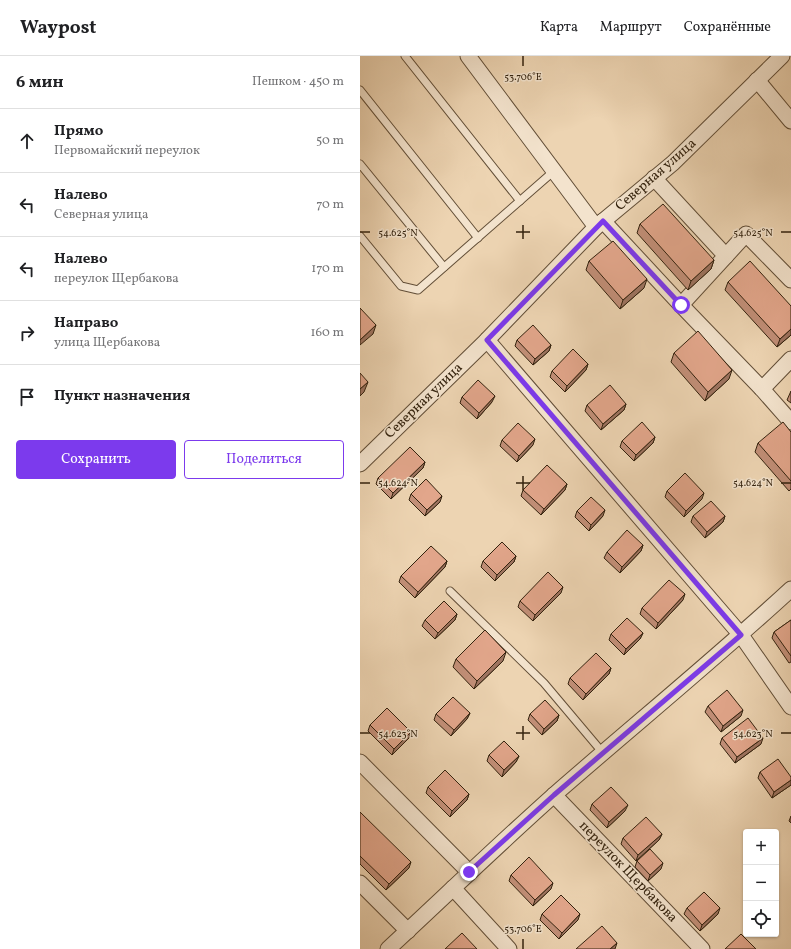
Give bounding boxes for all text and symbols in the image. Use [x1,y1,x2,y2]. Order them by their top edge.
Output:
text: Waypost [20,15,96,41]
text: Карта [540,18,578,37]
text: Маршрут [600,18,662,37]
text: Сохранённые [684,18,771,37]
text: 53.706°E [504,70,542,84]
text: 6 мин [16,71,63,94]
text: Пешком · 450 m [252,73,344,91]
text: Прямо [54,121,103,142]
icon: ahead [16,130,38,152]
text: 50 m [316,132,344,150]
street label: Северная улица [611,134,701,216]
text: Первомайский переулок [54,142,200,160]
text: Налево [54,185,108,206]
icon: left [16,194,38,216]
text: 70 m [316,196,344,214]
text: Северная улица [54,206,148,224]
text: 54.625°N [378,226,418,240]
text: 54.625°N [733,226,773,240]
text: Налево [54,249,108,270]
icon: left [16,258,38,280]
text: 170 m [311,260,344,278]
text: переулок Щербакова [54,270,179,288]
route start [672,296,690,314]
text: Направо [54,313,118,334]
icon: right [16,322,38,344]
text: 160 m [310,324,344,342]
text: улица Щербакова [54,334,160,352]
street label: Северная улица [381,359,467,443]
icon: arrive [16,386,38,408]
text: Пункт назначения [54,386,190,407]
button: Сохранить [16,440,176,479]
button: Поделиться [184,440,344,479]
text: 54.624°N [378,476,419,490]
text: 54.624°N [733,476,774,490]
text: 54.623°N [378,727,418,741]
text: 54.623°N [733,727,773,741]
street label: переулок Щербакова [574,817,682,927]
map controls [743,829,779,937]
button: + [743,829,779,865]
route end [460,863,478,881]
button: − [743,865,779,901]
button: locate [743,901,779,937]
text: 53.706°E [504,922,542,936]

